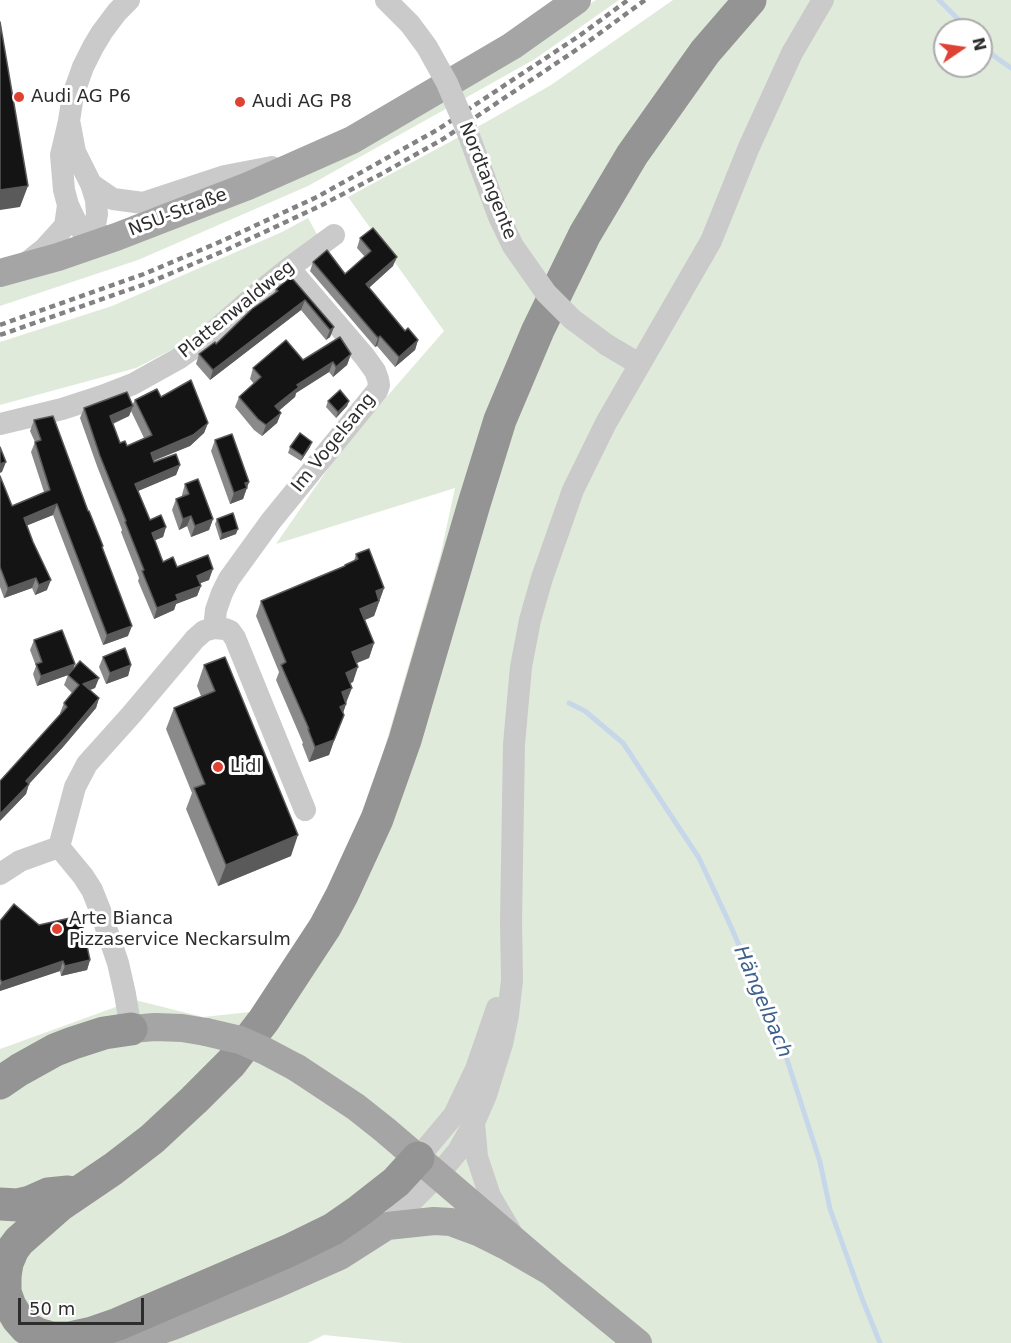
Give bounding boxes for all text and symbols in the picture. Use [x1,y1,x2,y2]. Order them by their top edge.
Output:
north arrow [933,18,993,78]
text: N [968,36,990,53]
place label: Audi AG P6 [31,86,131,108]
marker: Audi AG P6 [12,90,26,104]
place label: Audi AG P8 [252,91,352,113]
marker: Audi AG P8 [233,95,247,109]
street label: Nordtangente [454,119,520,243]
street label: NSU-Straße [126,184,230,242]
street label: Plattenwaldweg [175,257,299,363]
street label: Im Vogelsang [287,389,381,497]
place label: Lidl [230,756,261,778]
marker: Lidl [211,760,225,774]
place label: Arte Bianca Pizzaservice Neckarsulm [69,908,291,950]
marker: Arte Bianca Pizzaservice Neckarsulm [50,922,64,936]
water label: Hängelbach [728,942,796,1062]
scale bar [21,1286,147,1324]
text: 50 m [29,1298,75,1319]

